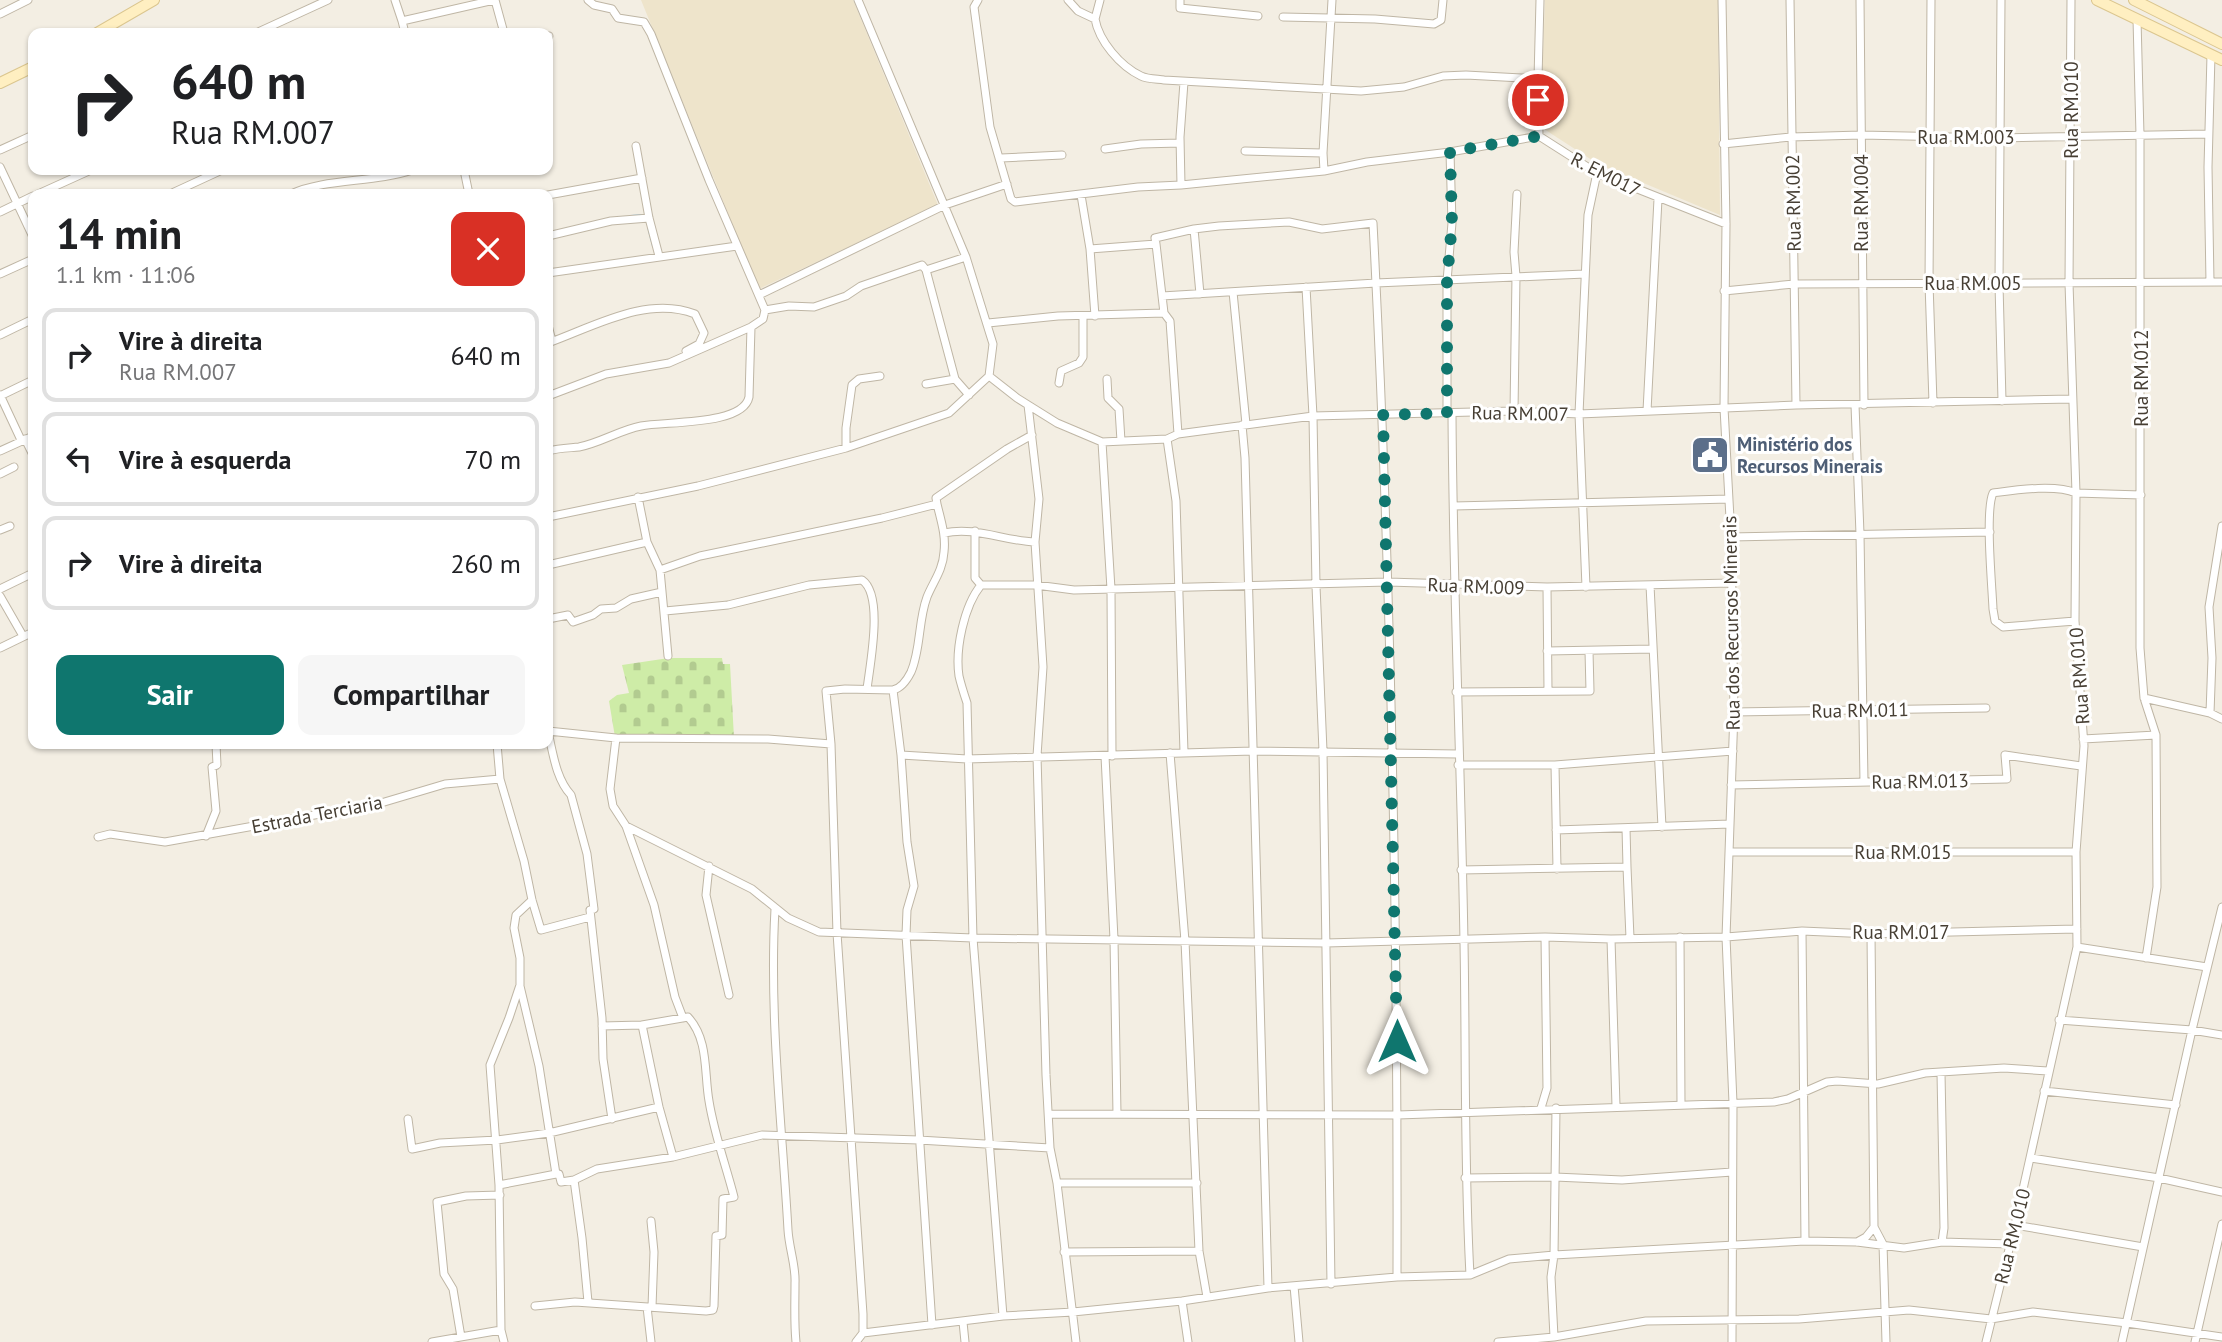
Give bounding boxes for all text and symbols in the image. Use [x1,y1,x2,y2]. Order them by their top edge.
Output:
text: 640 m [171,49,306,113]
icon: right [56,56,147,147]
street label: Rua RM.010 [2059,61,2083,159]
pin [1508,70,1568,130]
icon: arrive [1519,81,1557,119]
text: Rua RM.007 [171,111,335,153]
street label: Rua RM.003 [1917,125,2015,149]
street label: R. EM017 [1567,146,1645,202]
street label: Rua RM.002 [1780,154,1806,252]
street label: Rua RM.004 [1849,154,1873,252]
text: 14 min [56,206,182,261]
button: close [451,212,525,286]
text: 1.1 km · 11:06 [56,260,195,289]
street label: Rua RM.005 [1924,271,2022,295]
text: Vire à direita [119,324,262,357]
street label: Rua RM.012 [2129,329,2153,427]
icon: right [60,336,98,374]
text: 640 m [450,339,521,372]
text: Rua RM.007 [119,357,237,386]
street label: Rua RM.007 [1471,400,1569,426]
place label: Ministério dos Recursos Minerais [1737,432,1883,478]
public building icon: Ministério dos Recursos Minerais [1689,434,1731,476]
icon: left [60,440,98,478]
text: Vire à esquerda [119,443,291,476]
text: 70 m [465,443,521,476]
street label: Rua dos Recursos Minerais [1717,515,1745,731]
icon: right [60,544,98,582]
text: Vire à direita [119,547,262,580]
text: 260 m [450,547,521,580]
street label: Rua RM.009 [1427,572,1525,600]
street label: Rua RM.010 [2064,627,2094,725]
button: Sair [56,655,284,735]
button: Compartilhar [298,655,525,735]
street label: Rua RM.011 [1811,697,1909,723]
street label: Rua RM.013 [1871,768,1969,794]
street label: Estrada Terciaria [249,790,385,838]
street label: Rua RM.015 [1854,840,1952,864]
street label: Rua RM.017 [1852,920,1950,944]
position arrow [1360,1004,1434,1078]
street label: Rua RM.010 [1989,1186,2035,1286]

